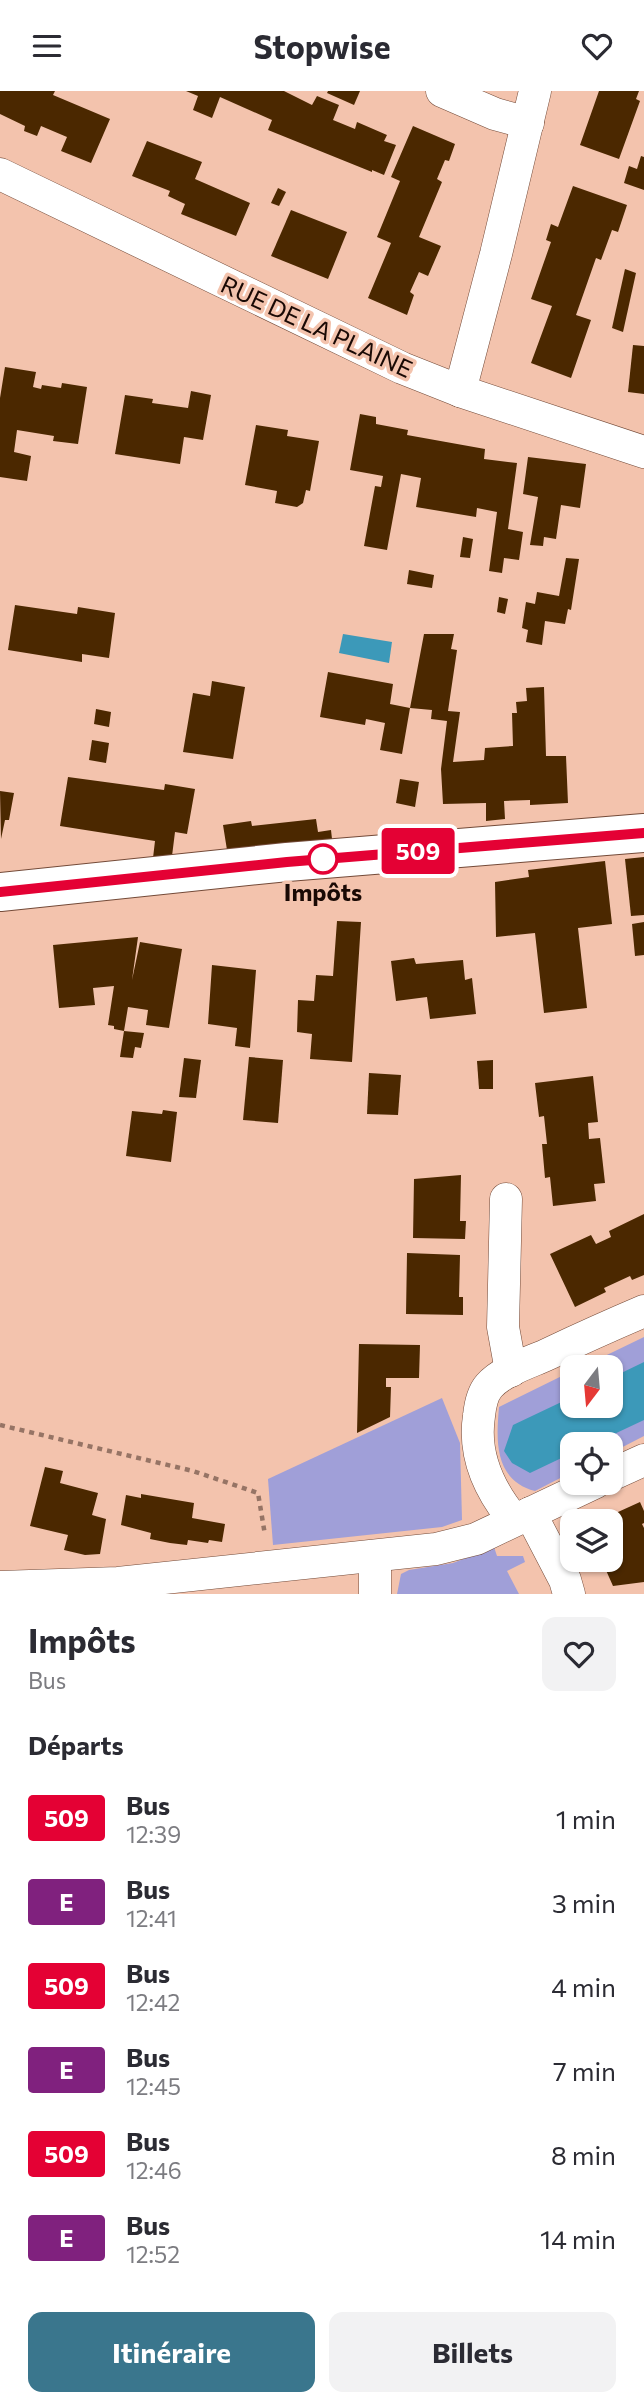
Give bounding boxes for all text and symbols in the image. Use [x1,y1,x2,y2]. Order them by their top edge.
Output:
text: Stopwise [253,26,391,66]
icon: menu [28,27,66,65]
icon: heart [578,27,616,65]
street label: RUE DE LA PLAINE [217,269,417,383]
line badge: 509 [378,828,458,874]
text: 509 [396,836,440,865]
marker: Impôts [308,844,338,874]
place label: Impôts [284,877,362,906]
north arrow [560,1355,623,1417]
map controls [560,1355,623,1572]
button: locate [560,1432,623,1495]
button: layers [560,1509,623,1572]
button: heart [542,1617,616,1691]
text: Impôts [28,1619,136,1660]
text: Bus [28,1666,66,1694]
text: Départs [28,1729,124,1760]
text: Bus [126,1789,170,1820]
text: 509 [44,1803,89,1832]
text: 1 min [556,1803,616,1834]
text: 12:39 [126,1820,181,1848]
text: Bus [126,1873,170,1904]
text: E [59,1887,74,1916]
text: 3 min [552,1887,616,1918]
text: 12:41 [126,1904,177,1932]
text: Bus [126,1957,170,1988]
text: 509 [44,1971,89,2000]
text: 4 min [551,1971,616,2002]
text: 12:42 [126,1988,180,2016]
text: Bus [126,2041,170,2072]
text: E [59,2055,74,2084]
text: 7 min [553,2055,616,2086]
text: 12:45 [126,2072,181,2100]
text: Bus [126,2125,170,2156]
text: 509 [44,2139,89,2168]
text: 8 min [551,2139,616,2170]
text: 12:46 [126,2156,182,2184]
text: Bus [126,2209,170,2240]
text: E [59,2223,74,2252]
text: 14 min [540,2223,616,2254]
text: 12:52 [126,2240,180,2268]
button: Itinéraire [28,2312,315,2392]
button: Billets [329,2312,616,2392]

